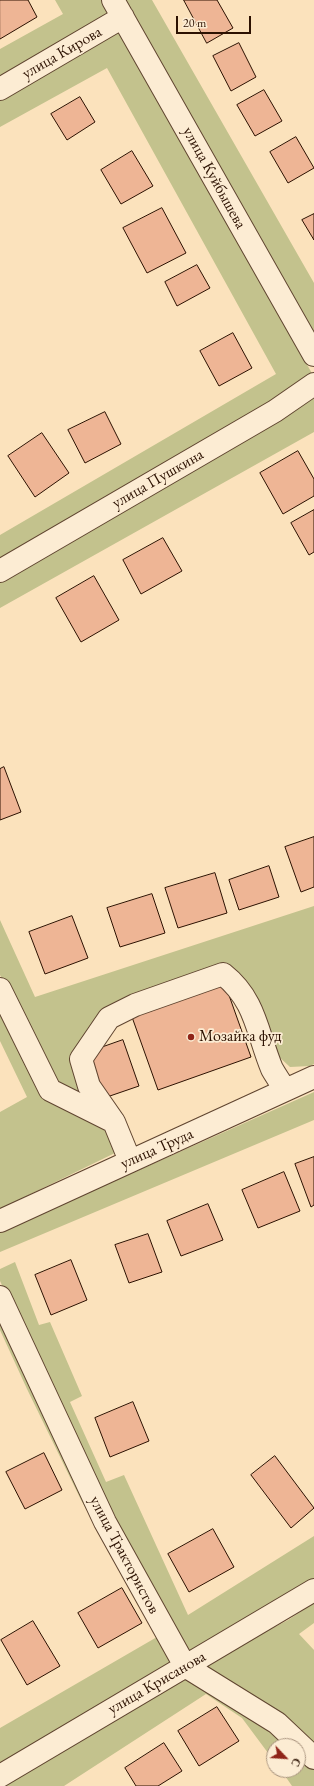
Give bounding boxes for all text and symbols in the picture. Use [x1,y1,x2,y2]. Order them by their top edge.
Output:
scale bar [178,8,253,34]
text: 20 m [183,15,206,31]
street label: улица Кирова [19,22,105,84]
street label: улица Куйбышева [178,124,250,232]
street label: улица Пушкина [109,445,207,513]
place label: Мозайка фуд [199,1027,282,1047]
marker: Мозайка фуд [186,1032,196,1042]
street label: улица Труда [118,1124,196,1174]
street label: улица Трактористов [85,1493,163,1617]
street label: улица Крисанова [105,1647,209,1719]
north arrow [266,1738,306,1778]
text: С [288,1756,304,1769]

